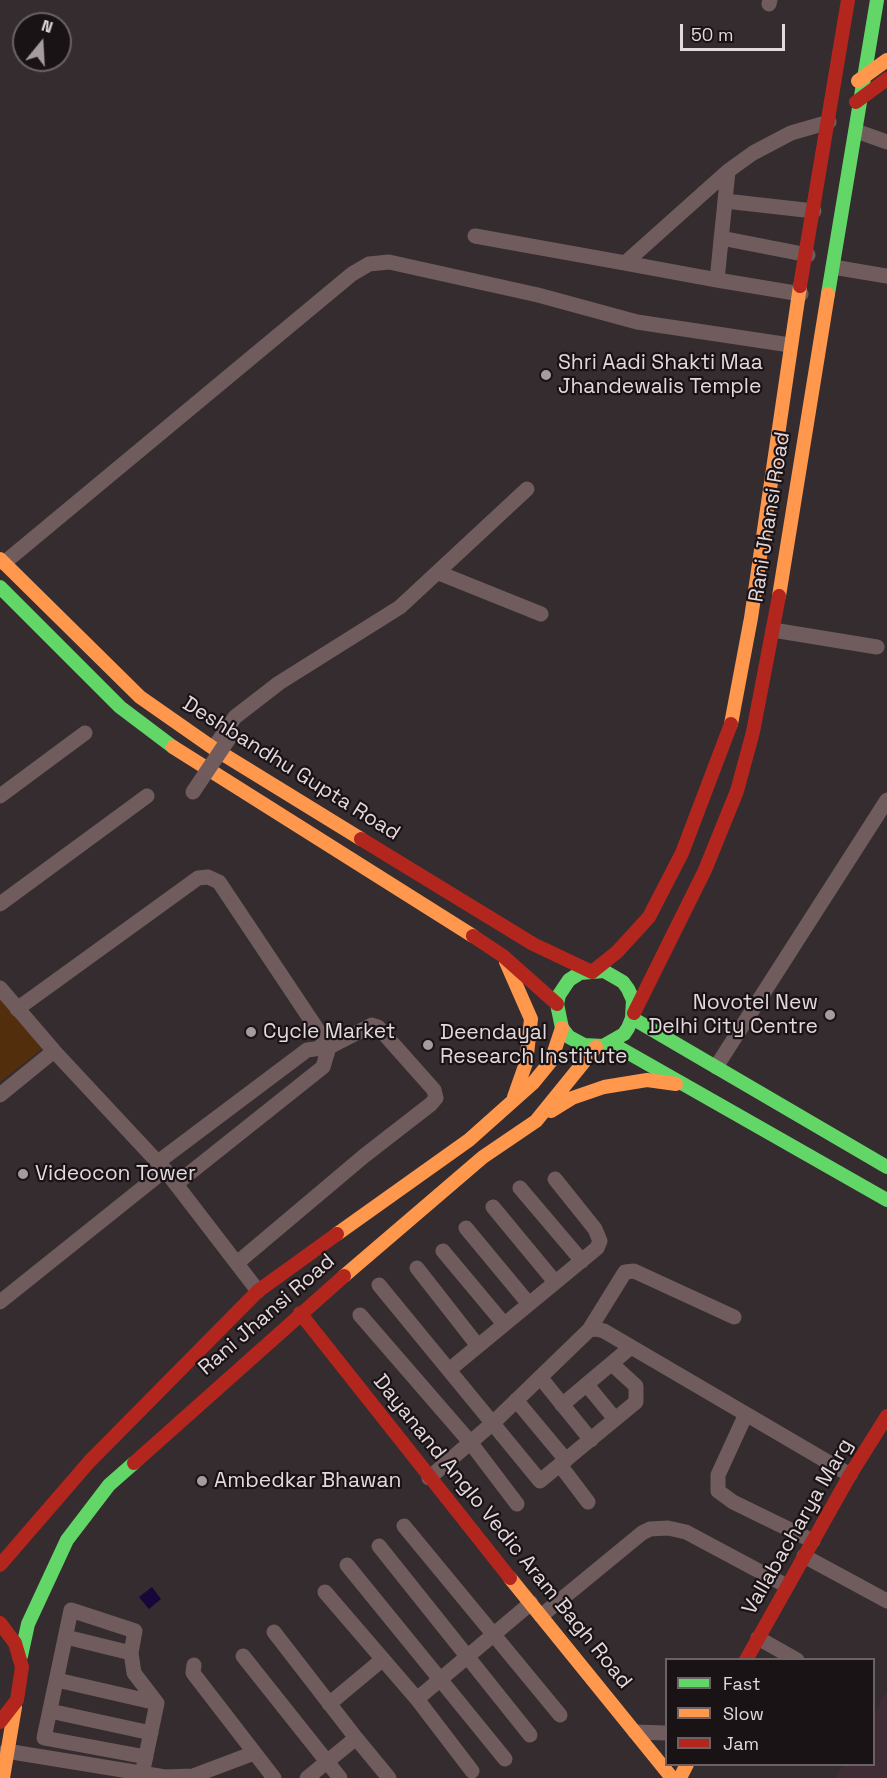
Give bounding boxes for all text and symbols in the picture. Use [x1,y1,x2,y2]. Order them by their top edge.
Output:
north arrow [12,12,72,72]
scale bar [683,12,788,50]
text: N [39,15,55,38]
text: 50 m [691,23,733,46]
place label: Shri Aadi Shakti Maa Jhandewalis Temple [558,350,763,400]
marker: Shri Aadi Shakti Maa Jhandewalis Temple [539,368,553,382]
street label: Rani Jhansi Road [744,430,796,604]
street label: Deshbandhu Gupta Road [178,692,404,846]
place label: Novotel New Delhi City Centre [648,990,818,1040]
marker: Novotel New Delhi City Centre [823,1008,837,1022]
place label: Cycle Market [263,1019,395,1045]
place label: Deendayal Research Institute [440,1020,627,1070]
marker: Cycle Market [244,1025,258,1039]
marker: Deendayal Research Institute [421,1038,435,1052]
place label: Videocon Tower [35,1161,196,1187]
marker: Videocon Tower [16,1167,30,1181]
street label: Rani Jhansi Road [194,1249,340,1381]
street label: Dayanand Anglo Vedic Aram Bagh Road [367,1370,637,1694]
street label: Vallabacharya Marg [737,1435,859,1619]
place label: Ambedkar Bhawan [214,1468,401,1494]
marker: Ambedkar Bhawan [195,1474,209,1488]
legend [665,1658,875,1766]
text: Fast [723,1672,760,1695]
text: Slow [723,1702,764,1725]
text: Jam [723,1732,759,1755]

